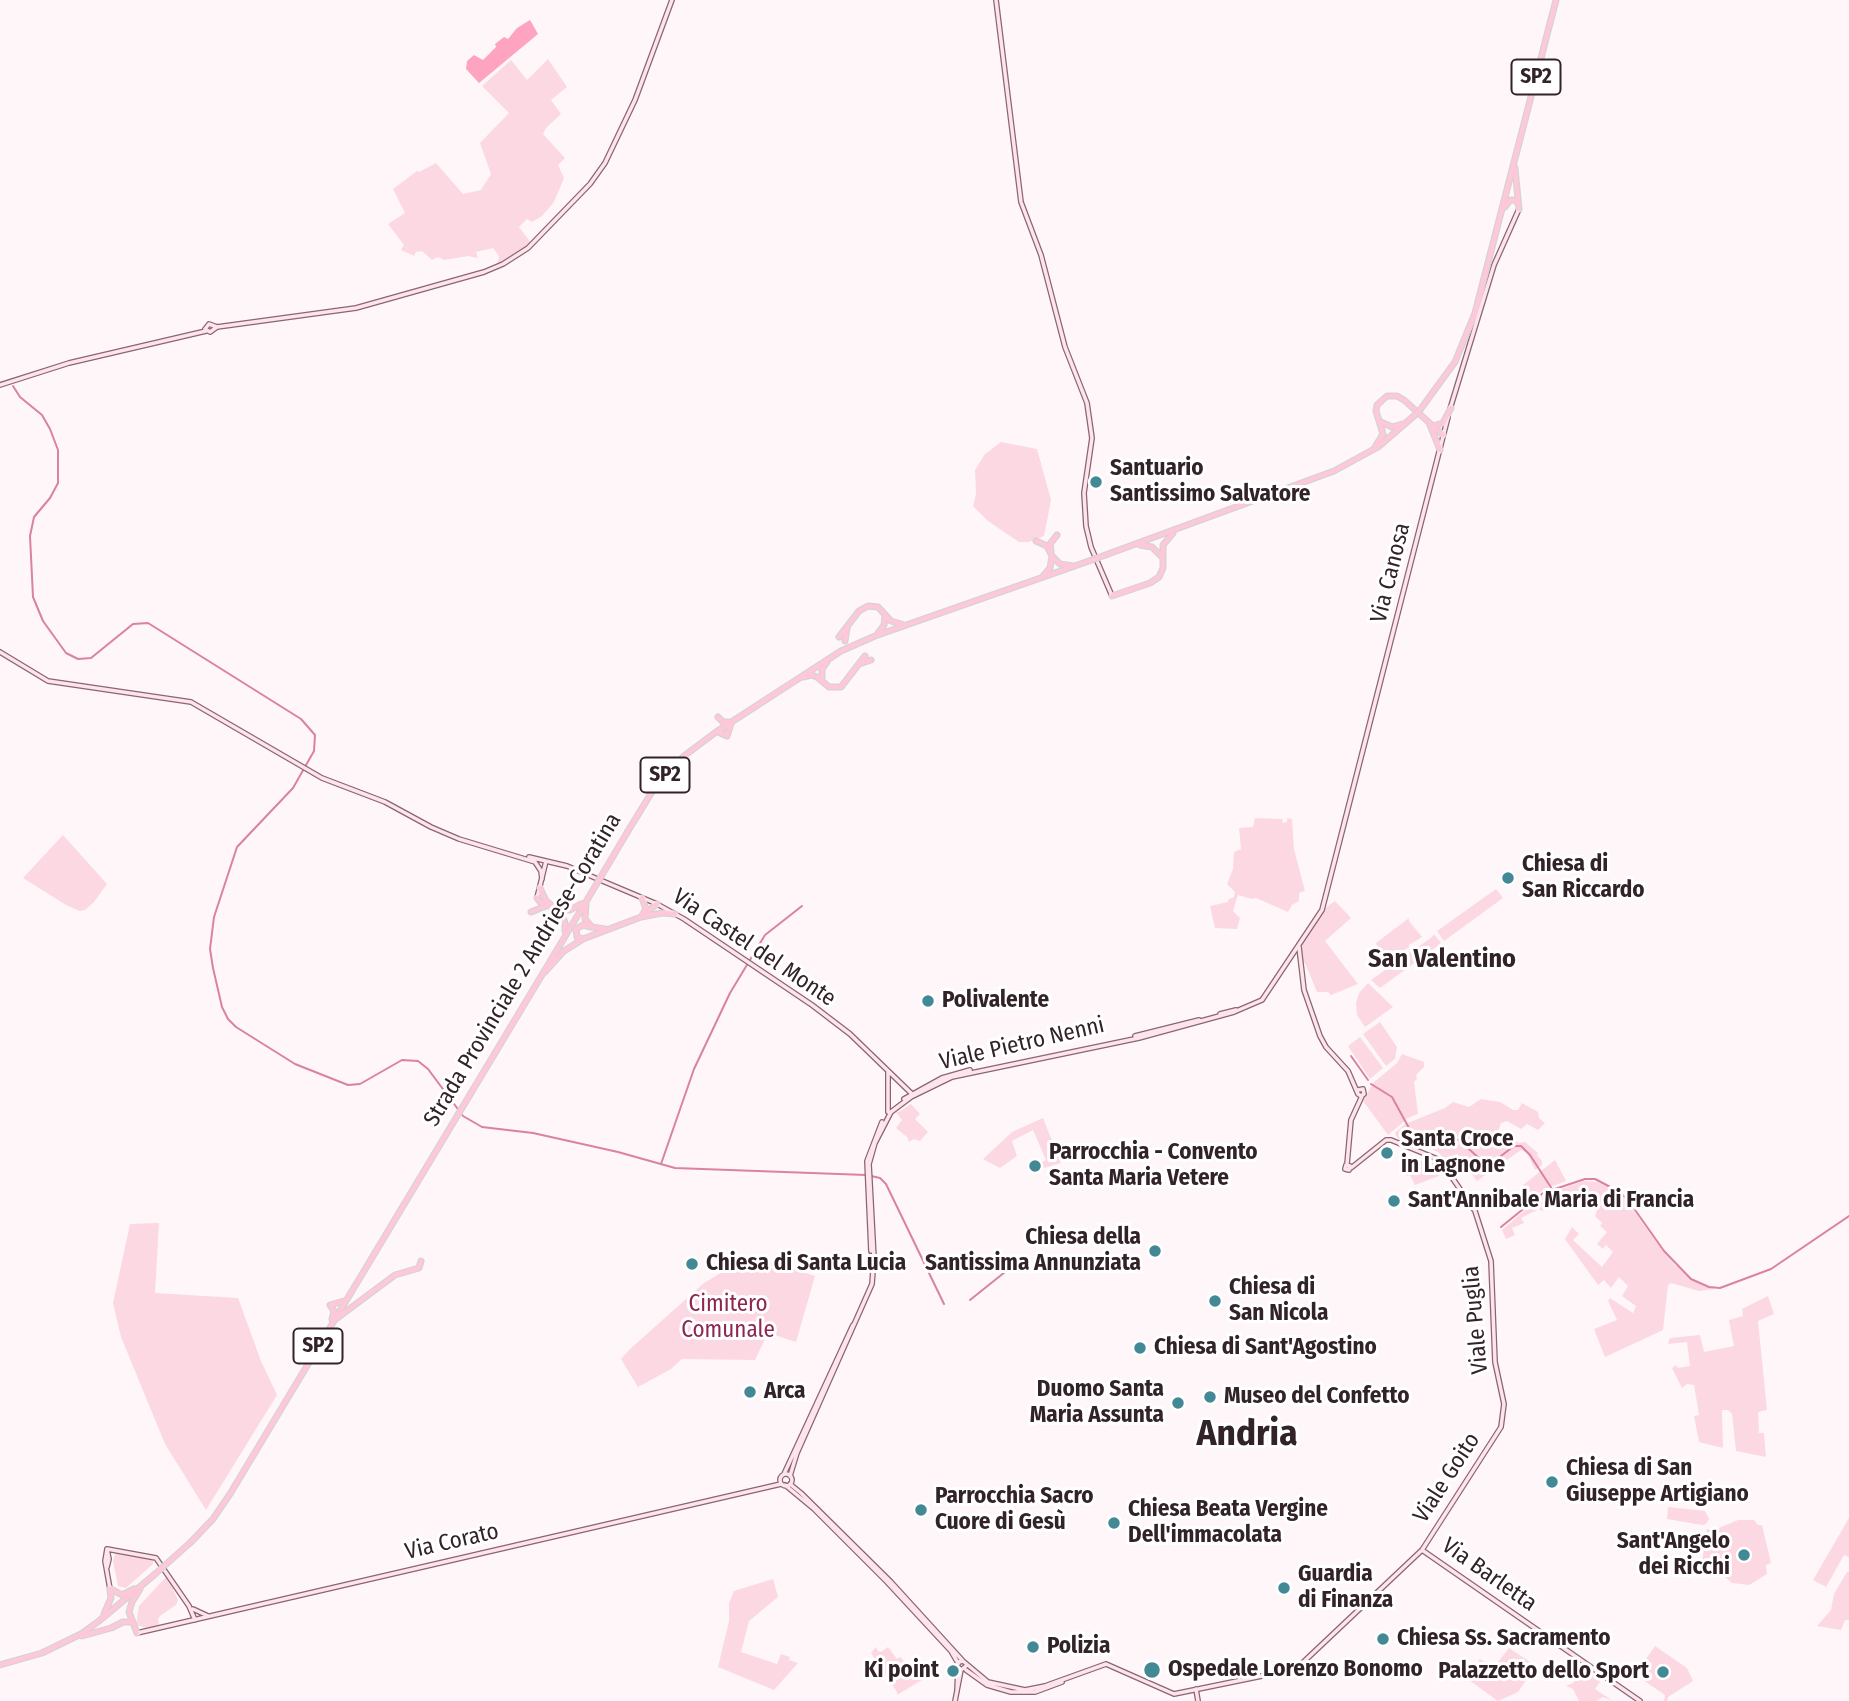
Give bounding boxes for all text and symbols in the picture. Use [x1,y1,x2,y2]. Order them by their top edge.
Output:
road number: SP2 [1512,60,1560,94]
place label: Santuario Santissimo Salvatore [1110,455,1310,509]
marker: Santuario Santissimo Salvatore [1088,474,1104,490]
street label: Via Canosa [1365,520,1417,626]
road number: SP2 [640,758,690,792]
street label: Strada Provinciale 2 Andriese-Coratina [418,808,628,1132]
place label: Chiesa di San Riccardo [1522,851,1644,905]
marker: Chiesa di San Riccardo [1500,870,1516,886]
street label: Via Castel del Monte [667,883,841,1013]
district label: San Valentino [1368,944,1516,976]
place label: Polivalente [942,987,1049,1015]
marker: Polivalente [920,993,936,1009]
street label: Viale Pietro Nenni [937,1012,1107,1076]
place label: Santa Croce in Lagnone [1401,1126,1514,1180]
place label: Parrocchia - Convento Santa Maria Vetere [1049,1139,1258,1193]
marker: Santa Croce in Lagnone [1379,1145,1395,1161]
marker: Parrocchia - Convento Santa Maria Vetere [1027,1158,1043,1174]
place label: Sant'Annibale Maria di Francia [1408,1187,1694,1215]
marker: Sant'Annibale Maria di Francia [1386,1193,1402,1209]
place label: Chiesa della Santissima Annunziata [925,1224,1141,1278]
marker: Chiesa della Santissima Annunziata [1147,1243,1163,1259]
place label: Chiesa di Santa Lucia [706,1250,906,1278]
marker: Chiesa di Santa Lucia [684,1256,700,1272]
street label: Viale Puglia [1458,1265,1494,1375]
place label: Chiesa di San Nicola [1229,1274,1328,1328]
park label: Cimitero Comunale [681,1291,775,1345]
marker: Chiesa di San Nicola [1207,1293,1223,1309]
road number: SP2 [294,1328,342,1364]
place label: Chiesa di Sant'Agostino [1154,1334,1377,1362]
marker: Chiesa di Sant'Agostino [1132,1340,1148,1356]
place label: Duomo Santa Maria Assunta [1030,1376,1164,1430]
place label: Arca [764,1378,805,1406]
place label: Museo del Confetto [1224,1383,1410,1411]
marker: Arca [742,1384,758,1400]
marker: Museo del Confetto [1202,1389,1218,1405]
marker: Duomo Santa Maria Assunta [1170,1395,1186,1411]
district label: Andria [1196,1413,1298,1457]
street label: Viale Goito [1408,1428,1486,1528]
place label: Chiesa di San Giuseppe Artigiano [1566,1455,1749,1509]
marker: Chiesa di San Giuseppe Artigiano [1544,1474,1560,1490]
place label: Parrocchia Sacro Cuore di Gesù [935,1483,1094,1537]
place label: Chiesa Beata Vergine Dell'immacolata [1128,1496,1328,1550]
marker: Parrocchia Sacro Cuore di Gesù [913,1502,929,1518]
marker: Chiesa Beata Vergine Dell'immacolata [1106,1515,1122,1531]
street label: Via Corato [402,1518,502,1566]
place label: Sant'Angelo dei Ricchi [1617,1528,1730,1582]
street label: Via Barletta [1436,1532,1542,1618]
marker: Sant'Angelo dei Ricchi [1736,1547,1752,1563]
place label: Guardia di Finanza [1298,1561,1393,1615]
marker: Guardia di Finanza [1276,1580,1292,1596]
place label: Chiesa Ss. Sacramento [1397,1625,1611,1653]
marker: Chiesa Ss. Sacramento [1375,1631,1391,1647]
place label: Polizia [1047,1633,1110,1661]
marker: Polizia [1025,1639,1041,1655]
place label: Ospedale Lorenzo Bonomo [1168,1656,1423,1684]
place label: Ki point [864,1657,939,1685]
place label: Palazzetto dello Sport [1438,1658,1649,1686]
marker: Ospedale Lorenzo Bonomo [1142,1660,1162,1680]
marker: Ki point [945,1663,961,1679]
marker: Palazzetto dello Sport [1655,1664,1671,1680]

